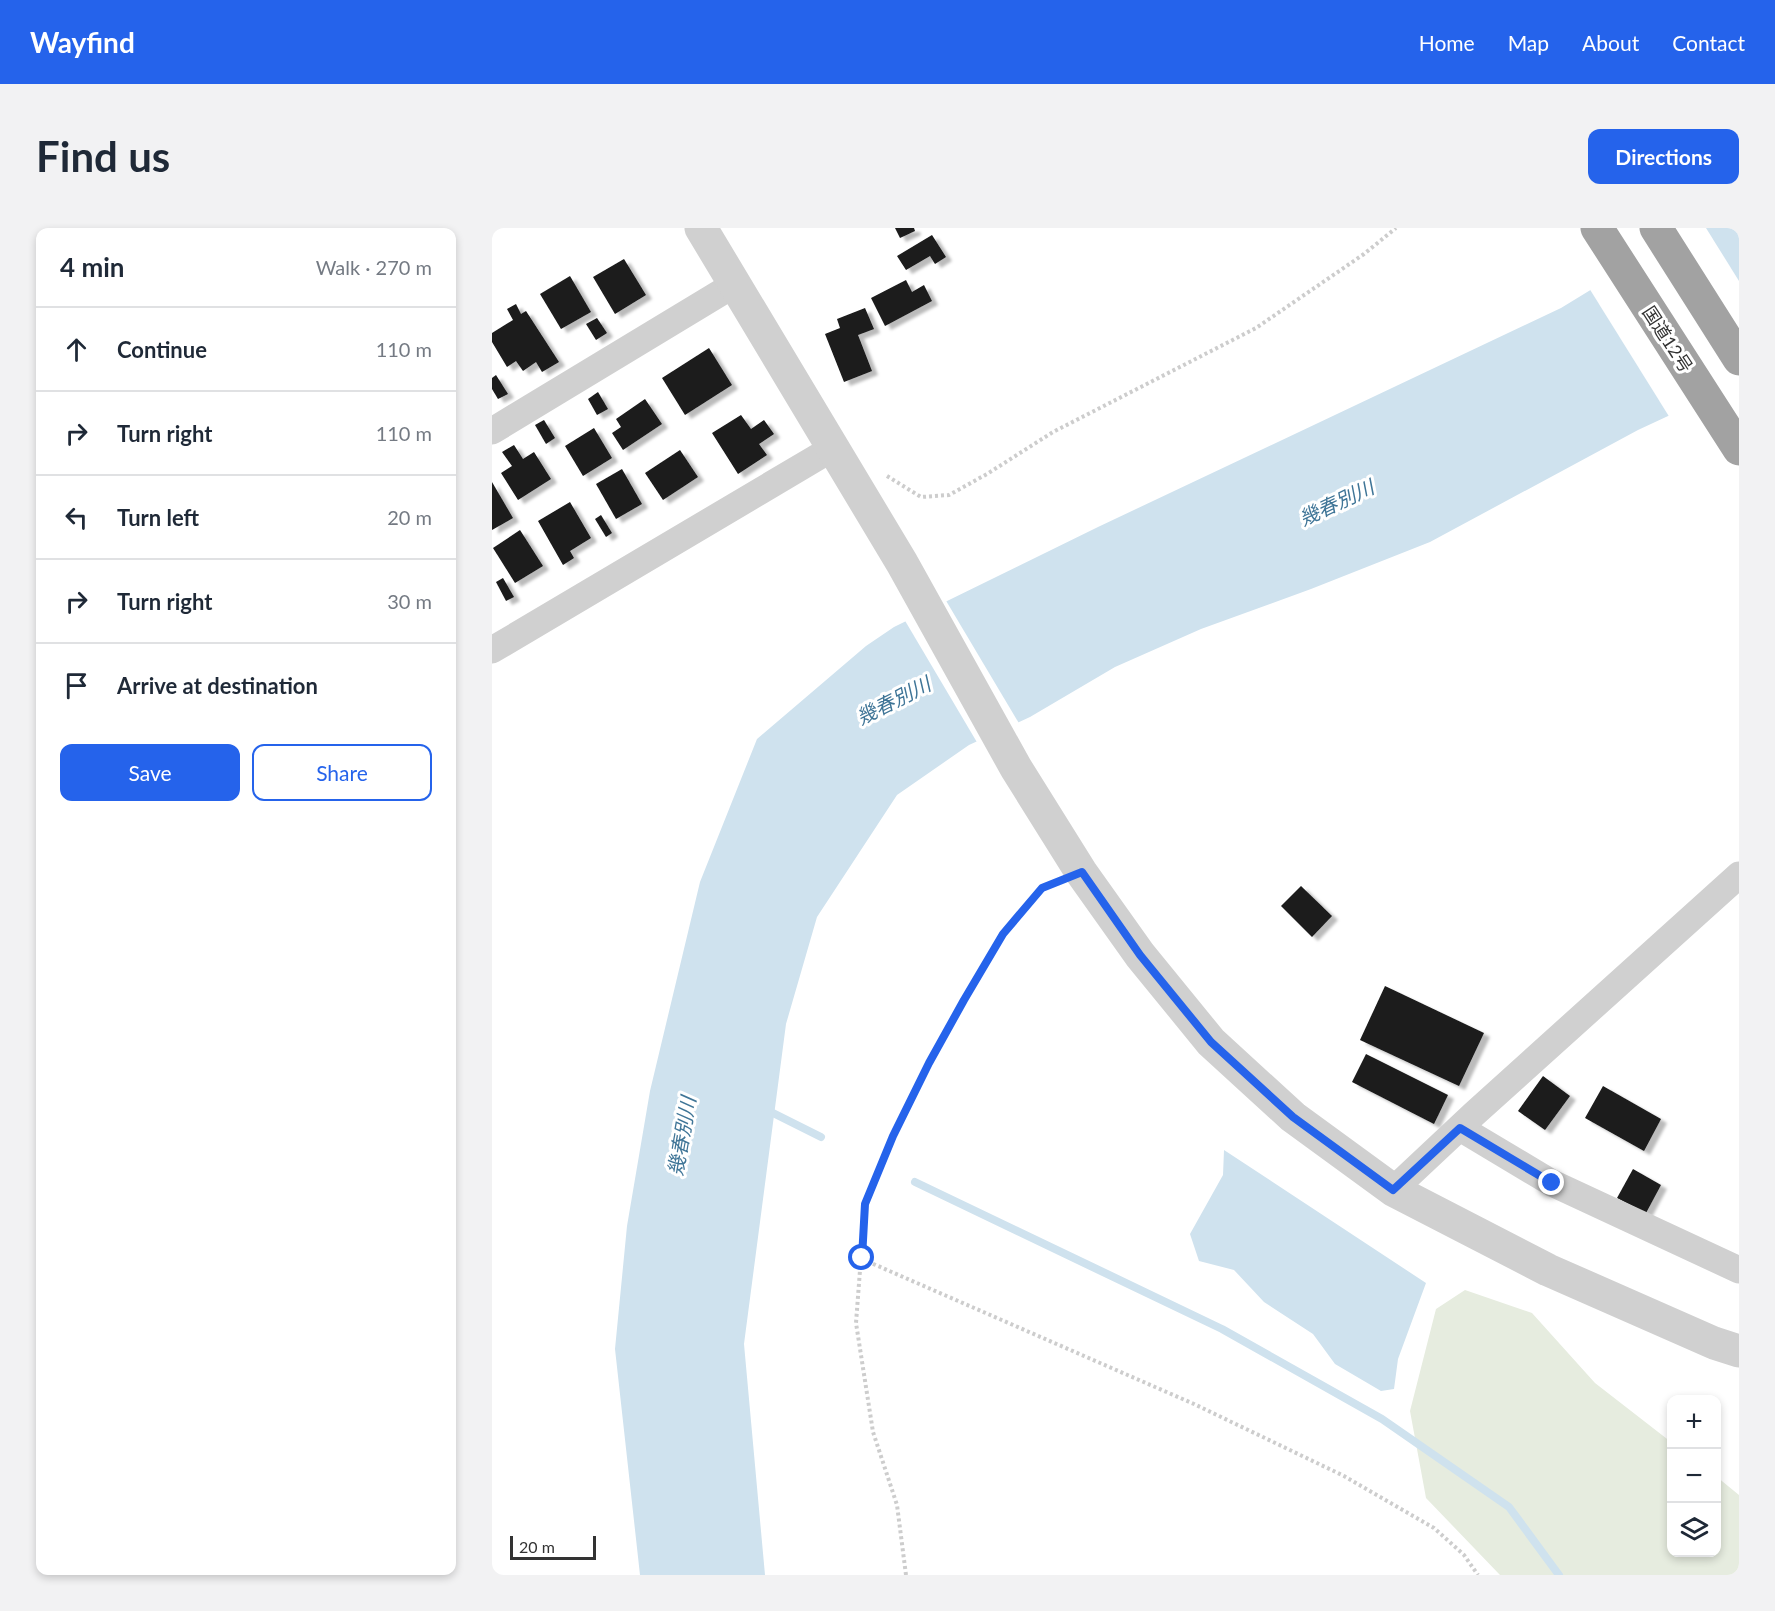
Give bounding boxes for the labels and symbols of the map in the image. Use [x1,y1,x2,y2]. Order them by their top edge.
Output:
street label: 国道12号 [1638,302,1698,376]
water label: 幾春別川 [1295,473,1379,530]
water label: 幾春別川 [852,670,936,729]
water label: 幾春別川 [662,1093,700,1177]
route end [1538,1169,1564,1195]
route start [848,1244,874,1270]
scale bar [510,1533,596,1560]

